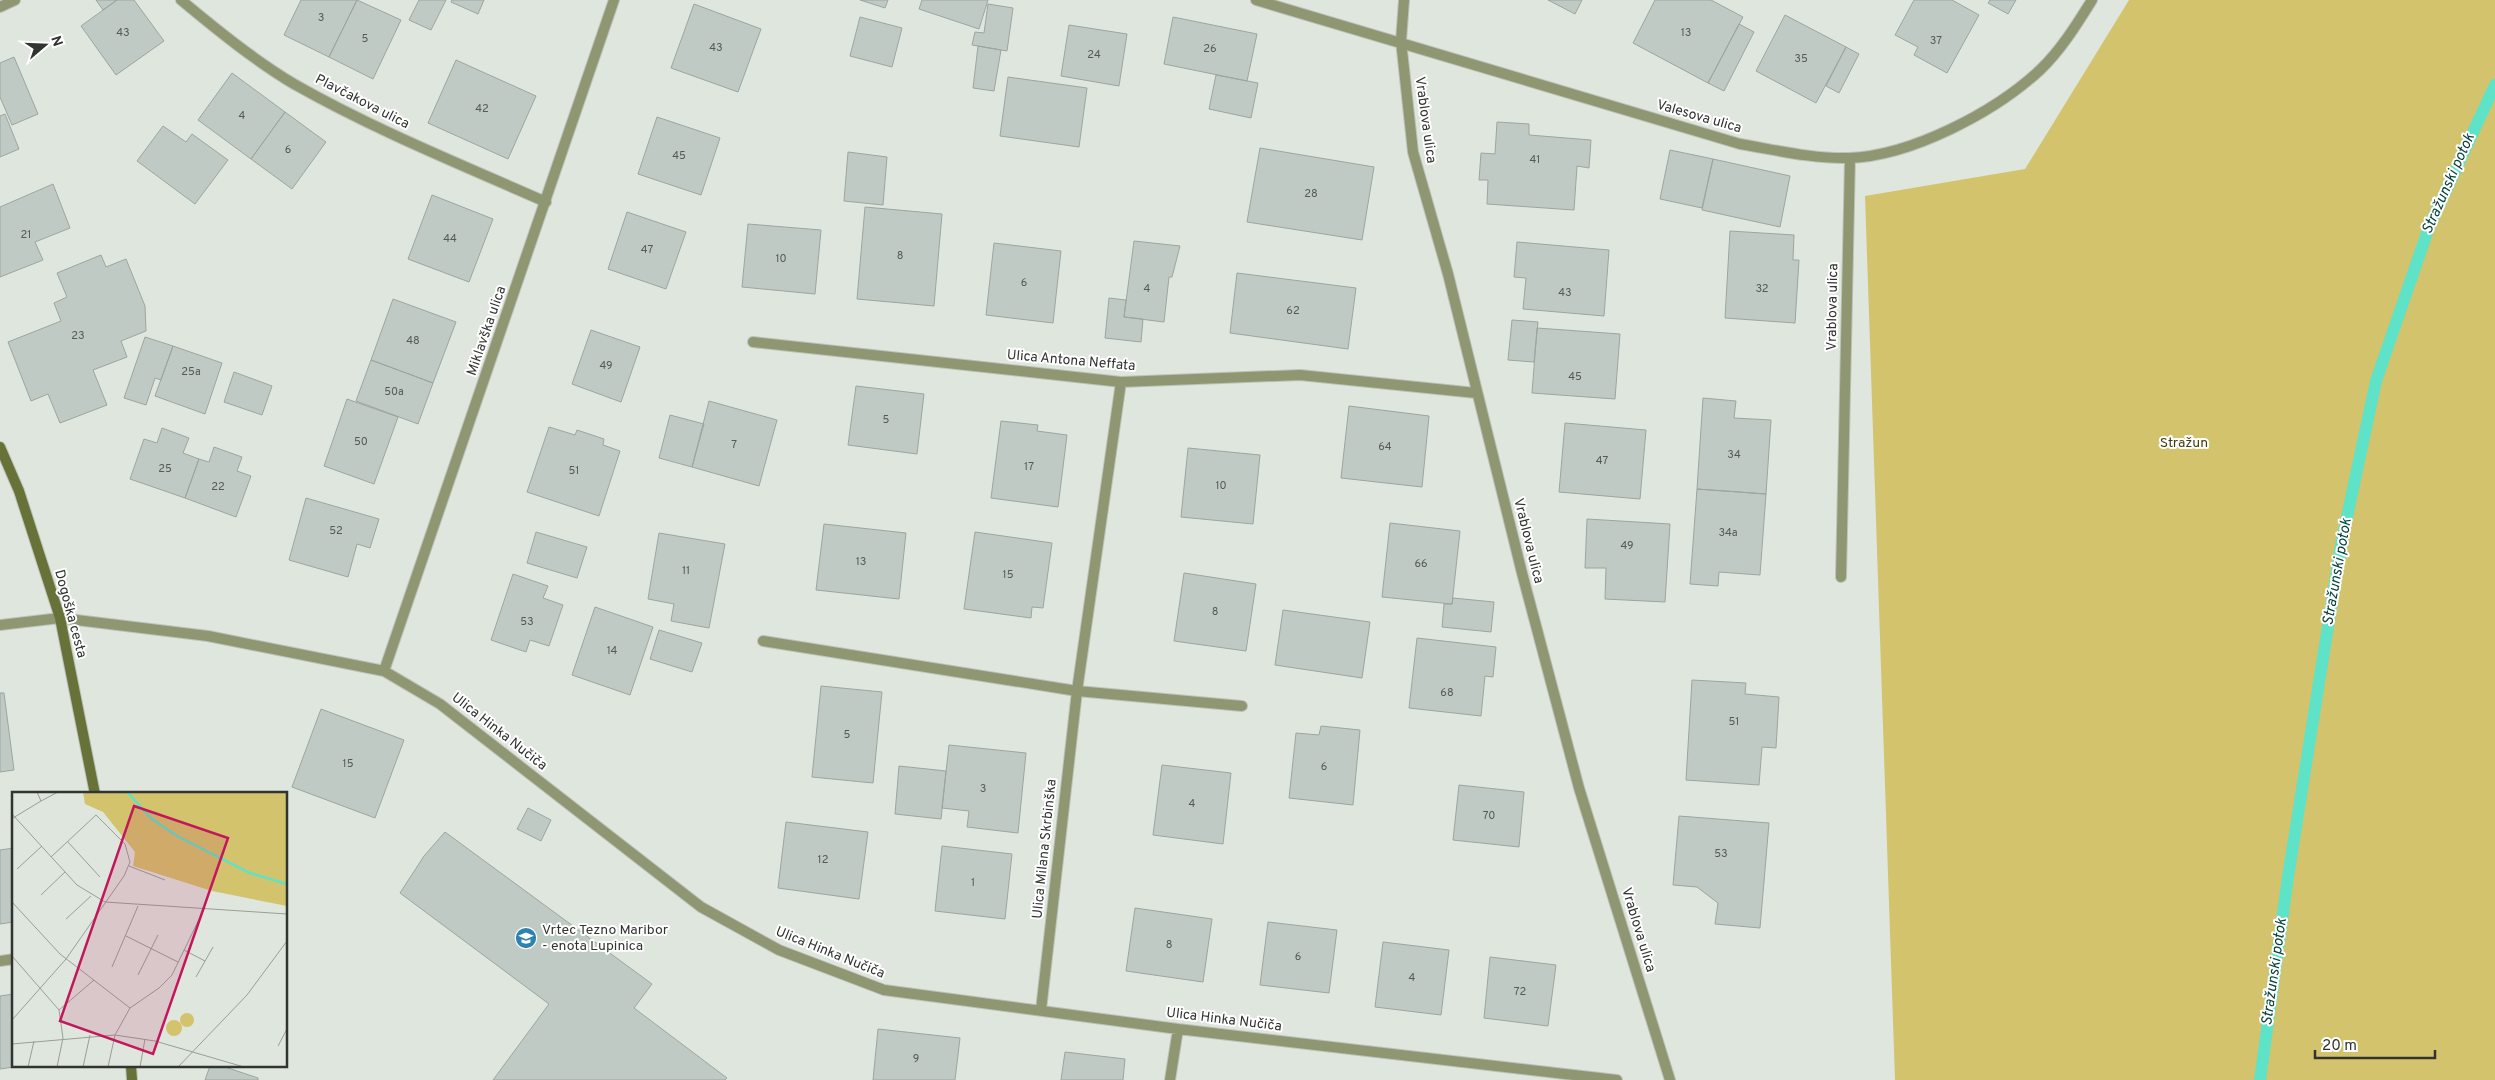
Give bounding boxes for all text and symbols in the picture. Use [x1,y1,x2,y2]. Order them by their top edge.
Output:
house number: 3 [318,11,324,25]
north arrow [20,20,70,70]
house number: 43 [116,26,130,40]
house number: 13 [1681,26,1691,40]
house number: 5 [362,32,369,46]
text: N [46,34,66,49]
house number: 37 [1930,34,1942,48]
house number: 43 [709,41,723,55]
house number: 26 [1203,42,1217,56]
house number: 24 [1087,48,1101,62]
house number: 35 [1794,52,1808,66]
street label: Plavčakova ulica [312,71,412,133]
street label: Vrablova ulica [1411,76,1439,164]
street label: Valesova ulica [1655,97,1743,137]
house number: 42 [475,102,489,116]
house number: 4 [239,109,246,123]
water label: Stražunski potok [2418,130,2480,237]
house number: 6 [285,143,291,157]
house number: 45 [672,149,686,163]
house number: 41 [1530,153,1540,167]
house number: 28 [1304,187,1318,201]
house number: 21 [21,228,31,242]
house number: 44 [443,232,457,246]
house number: 47 [641,243,653,257]
house number: 8 [897,249,903,263]
house number: 10 [775,252,787,266]
street label: Vrablova ulica [1824,263,1842,351]
house number: 6 [1021,276,1027,290]
house number: 4 [1144,282,1151,296]
house number: 32 [1755,282,1769,296]
street label: Miklavška ulica [464,284,510,378]
house number: 43 [1558,286,1572,300]
house number: 62 [1286,304,1300,318]
house number: 23 [71,329,85,343]
house number: 48 [406,334,420,348]
street label: Ulica Antona Neffata [1006,347,1136,375]
house number: 49 [599,359,613,373]
house number: 25a [181,365,201,379]
house number: 45 [1568,370,1582,384]
house number: 50a [384,385,404,399]
house number: 5 [883,413,890,427]
house number: 50 [354,435,368,449]
park label: Stražun [2160,435,2208,452]
house number: 7 [731,438,737,452]
house number: 64 [1378,440,1392,454]
house number: 34 [1727,448,1741,462]
house number: 47 [1596,454,1608,468]
house number: 17 [1024,460,1034,474]
house number: 25 [158,462,172,476]
house number: 51 [569,464,579,478]
house number: 10 [1215,479,1227,493]
house number: 22 [211,480,225,494]
street label: Vrablova ulica [1509,497,1547,585]
water label: Stražunski potok [2319,517,2357,627]
house number: 52 [329,524,343,538]
house number: 34a [1718,526,1738,540]
house number: 49 [1620,539,1634,553]
house number: 13 [856,555,866,569]
house number: 66 [1414,557,1428,571]
house number: 11 [682,564,690,578]
street label: Dogoška cesta [50,568,90,660]
house number: 15 [1003,568,1014,582]
house number: 8 [1212,605,1218,619]
house number: 53 [520,615,534,629]
house number: 14 [607,644,618,658]
house number: 68 [1440,686,1454,700]
street label: Ulica Hinka Nučiča [448,689,550,775]
house number: 51 [1729,715,1739,729]
house number: 5 [844,728,851,742]
house number: 15 [343,757,354,771]
house number: 6 [1321,760,1327,774]
street label: Ulica Milana Skrbinška [1029,778,1061,920]
house number: 3 [980,782,986,796]
inset map [12,792,288,1068]
house number: 4 [1189,797,1196,811]
house number: 70 [1483,809,1495,823]
house number: 53 [1714,847,1728,861]
house number: 12 [818,853,828,867]
house number: 1 [971,876,975,890]
street label: Vrablova ulica [1617,886,1659,974]
water label: Stražunski potok [2258,917,2292,1027]
place label: Vrtec Tezno Maribor - enota Lupinica [542,922,669,955]
street label: Ulica Hinka Nučiča [773,923,887,983]
school or university icon: Vrtec Tezno Maribor - enota Lupinica [514,926,538,950]
house number: 8 [1166,938,1172,952]
house number: 6 [1295,950,1301,964]
house number: 4 [1409,971,1416,985]
house number: 72 [1514,985,1526,999]
street label: Ulica Hinka Nučiča [1165,1004,1283,1036]
scale bar [2315,1028,2435,1060]
text: 20 m [2322,1037,2357,1056]
house number: 9 [913,1052,919,1066]

